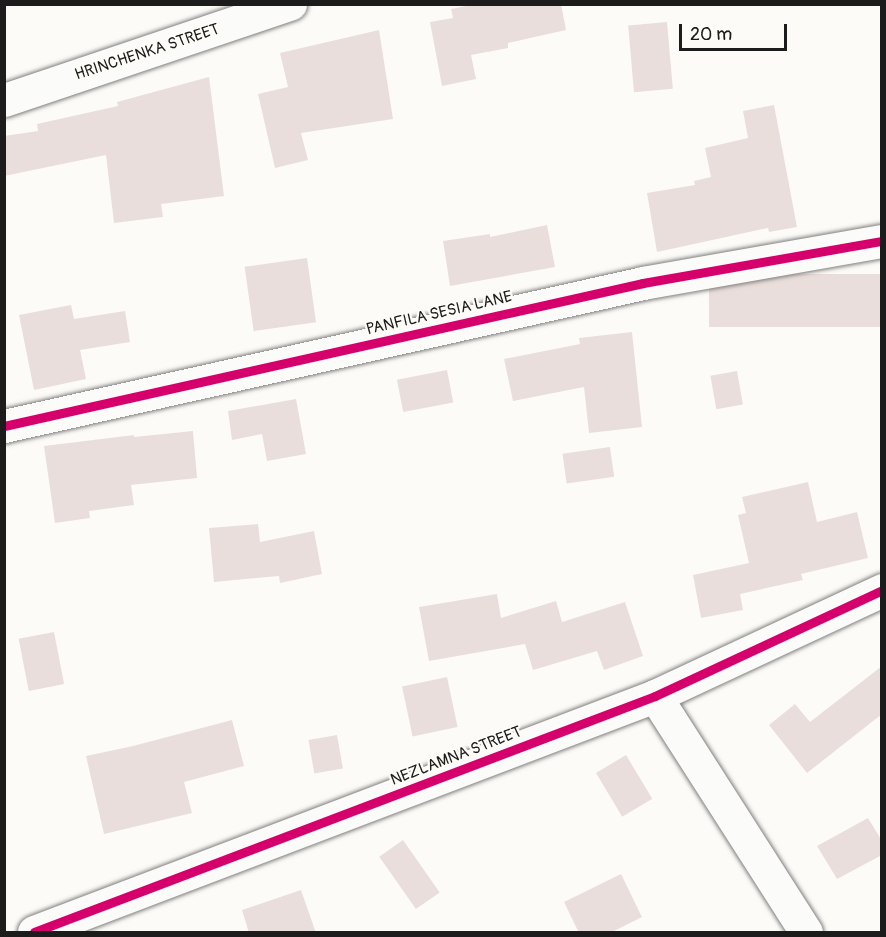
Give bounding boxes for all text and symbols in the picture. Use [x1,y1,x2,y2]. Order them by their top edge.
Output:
scale bar [682,12,790,50]
street label: HRINCHENKA STREET [72,20,222,84]
text: 20 m [690,23,732,46]
street label: PANFILA SESIA LANE [364,287,514,339]
street label: NEZLAMNA STREET [388,722,524,790]

